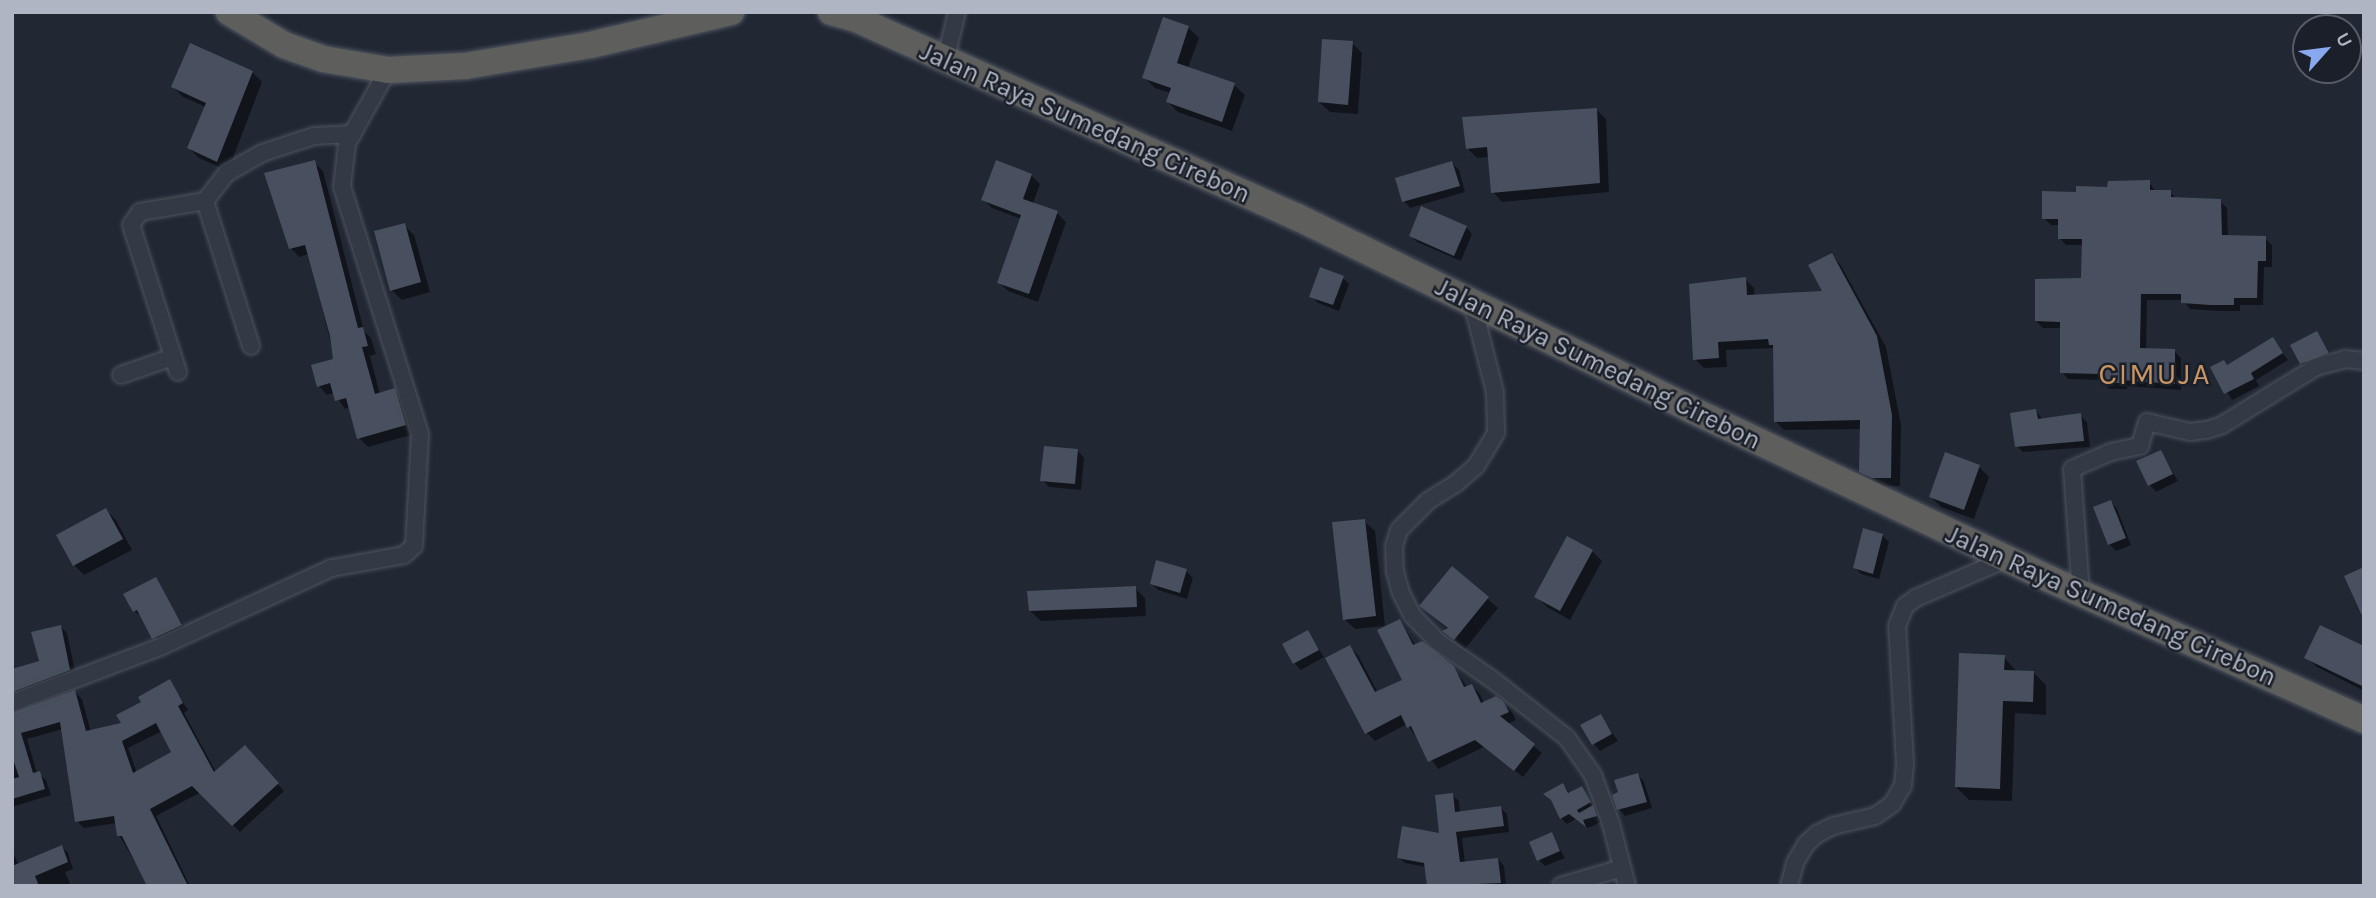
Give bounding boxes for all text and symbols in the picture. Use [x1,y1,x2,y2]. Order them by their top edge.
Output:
north arrow [2292,14,2362,84]
text: U [2331,29,2357,51]
street label: Jalan Raya Sumedang Cirebon [915,36,1255,210]
street label: Jalan Raya Sumedang Cirebon [1430,271,1766,457]
district label: CIMUJA [2099,356,2211,392]
street label: Jalan Raya Sumedang Cirebon [1941,519,2281,693]

